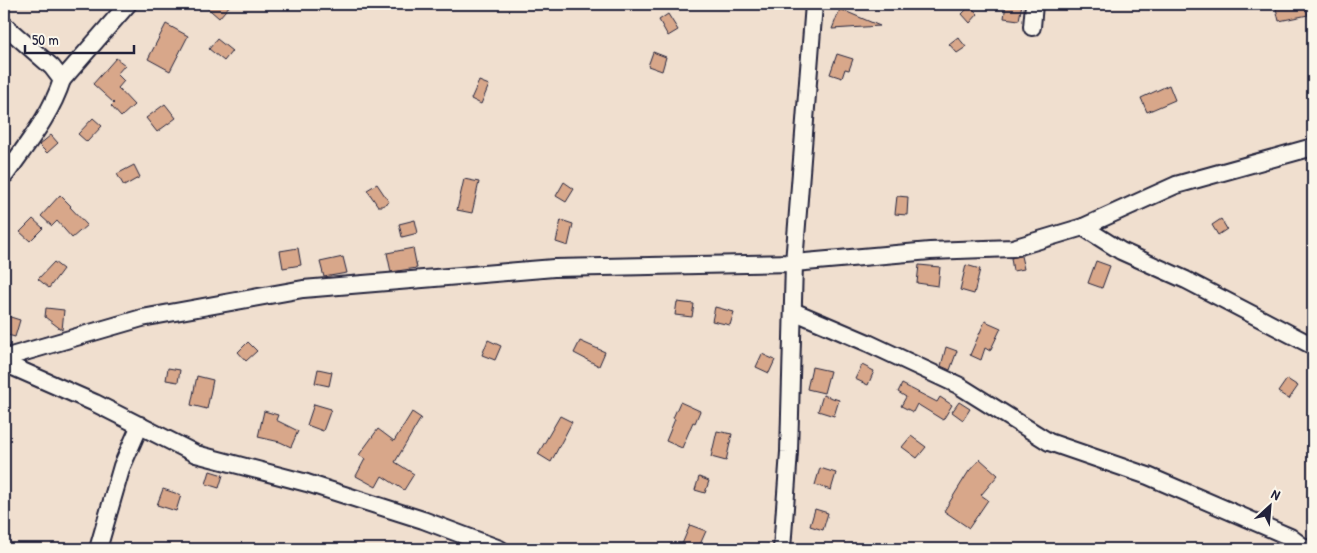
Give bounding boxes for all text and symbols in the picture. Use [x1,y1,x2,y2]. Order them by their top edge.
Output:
scale bar [25,22,134,54]
text: 50 m [32,29,59,50]
north arrow [1244,480,1294,530]
text: N [1268,484,1284,504]

